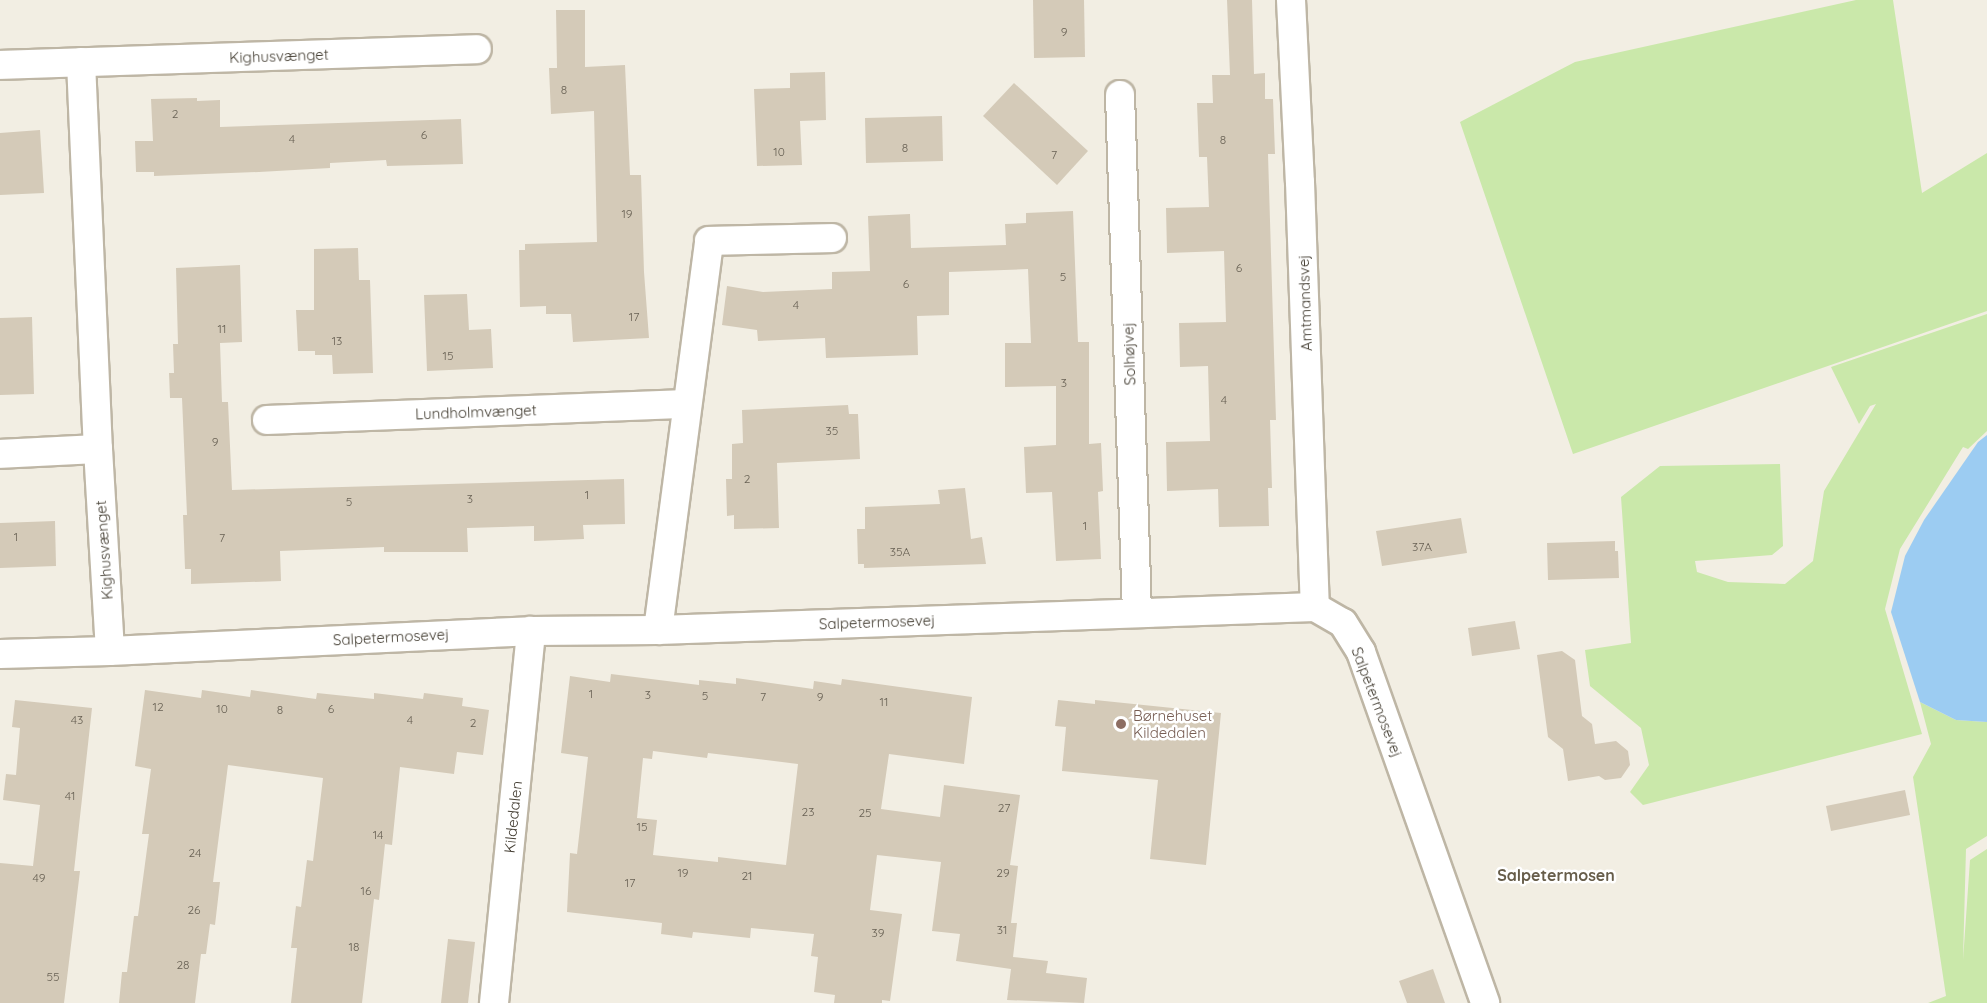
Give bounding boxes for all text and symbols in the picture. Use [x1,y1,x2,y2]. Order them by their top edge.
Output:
house number: 9 [1061,25,1067,39]
street label: Kighusvænget [229,45,329,67]
house number: 8 [561,83,567,97]
house number: 2 [172,107,178,121]
house number: 6 [421,128,427,142]
house number: 4 [289,132,295,146]
house number: 8 [1220,133,1226,147]
house number: 8 [902,141,908,155]
house number: 10 [773,145,785,159]
house number: 7 [1051,148,1057,162]
house number: 19 [621,207,633,221]
street label: Amtmandsvej [1294,255,1316,351]
house number: 6 [1236,261,1242,275]
house number: 5 [1060,270,1066,284]
house number: 6 [903,277,909,291]
house number: 4 [793,298,799,312]
house number: 17 [629,310,639,324]
house number: 11 [218,322,226,336]
street label: Solhøjvej [1119,322,1139,386]
house number: 13 [332,334,342,348]
house number: 15 [443,349,453,363]
house number: 3 [1061,376,1067,390]
house number: 4 [1221,393,1227,407]
street label: Lundholmvænget [415,401,537,423]
house number: 35 [826,424,838,438]
house number: 9 [212,435,218,449]
house number: 2 [744,472,750,486]
house number: 1 [585,488,589,502]
house number: 3 [467,492,473,506]
house number: 5 [346,495,352,509]
street label: Kighusvænget [92,500,116,600]
house number: 1 [1083,519,1087,533]
house number: 1 [14,530,18,544]
house number: 7 [219,531,225,545]
house number: 37A [1412,540,1432,554]
house number: 35A [890,545,910,559]
street label: Salpetermosevej [819,611,935,633]
street label: Salpetermosevej [332,625,450,649]
street label: Salpetermosevej [1348,644,1406,760]
house number: 1 [589,687,593,701]
house number: 3 [645,688,651,702]
house number: 5 [702,689,708,703]
house number: 7 [760,690,766,704]
house number: 9 [817,690,823,704]
house number: 11 [880,695,888,709]
house number: 12 [152,700,164,714]
house number: 10 [216,702,228,716]
house number: 6 [328,702,334,716]
house number: 8 [277,703,283,717]
place label: Børnehuset Kildedalen [1133,706,1212,741]
house number: 43 [71,713,83,727]
house number: 4 [407,713,413,727]
house number: 2 [470,716,476,730]
marker: Børnehuset Kildedalen [1114,717,1128,731]
street label: Kildedalen [500,780,526,854]
house number: 41 [65,789,75,803]
house number: 27 [998,801,1010,815]
house number: 23 [802,805,814,819]
house number: 25 [858,806,872,820]
house number: 15 [637,820,647,834]
house number: 14 [373,828,383,842]
house number: 24 [189,846,201,860]
district label: Salpetermosen [1497,865,1615,885]
house number: 19 [677,866,689,880]
house number: 29 [996,866,1010,880]
house number: 21 [741,869,753,883]
house number: 49 [33,871,45,885]
house number: 17 [625,876,635,890]
house number: 16 [361,884,371,898]
house number: 26 [187,903,201,917]
house number: 31 [997,923,1007,937]
house number: 39 [872,926,884,940]
house number: 18 [349,940,359,954]
house number: 28 [176,958,190,972]
house number: 55 [46,970,60,984]

